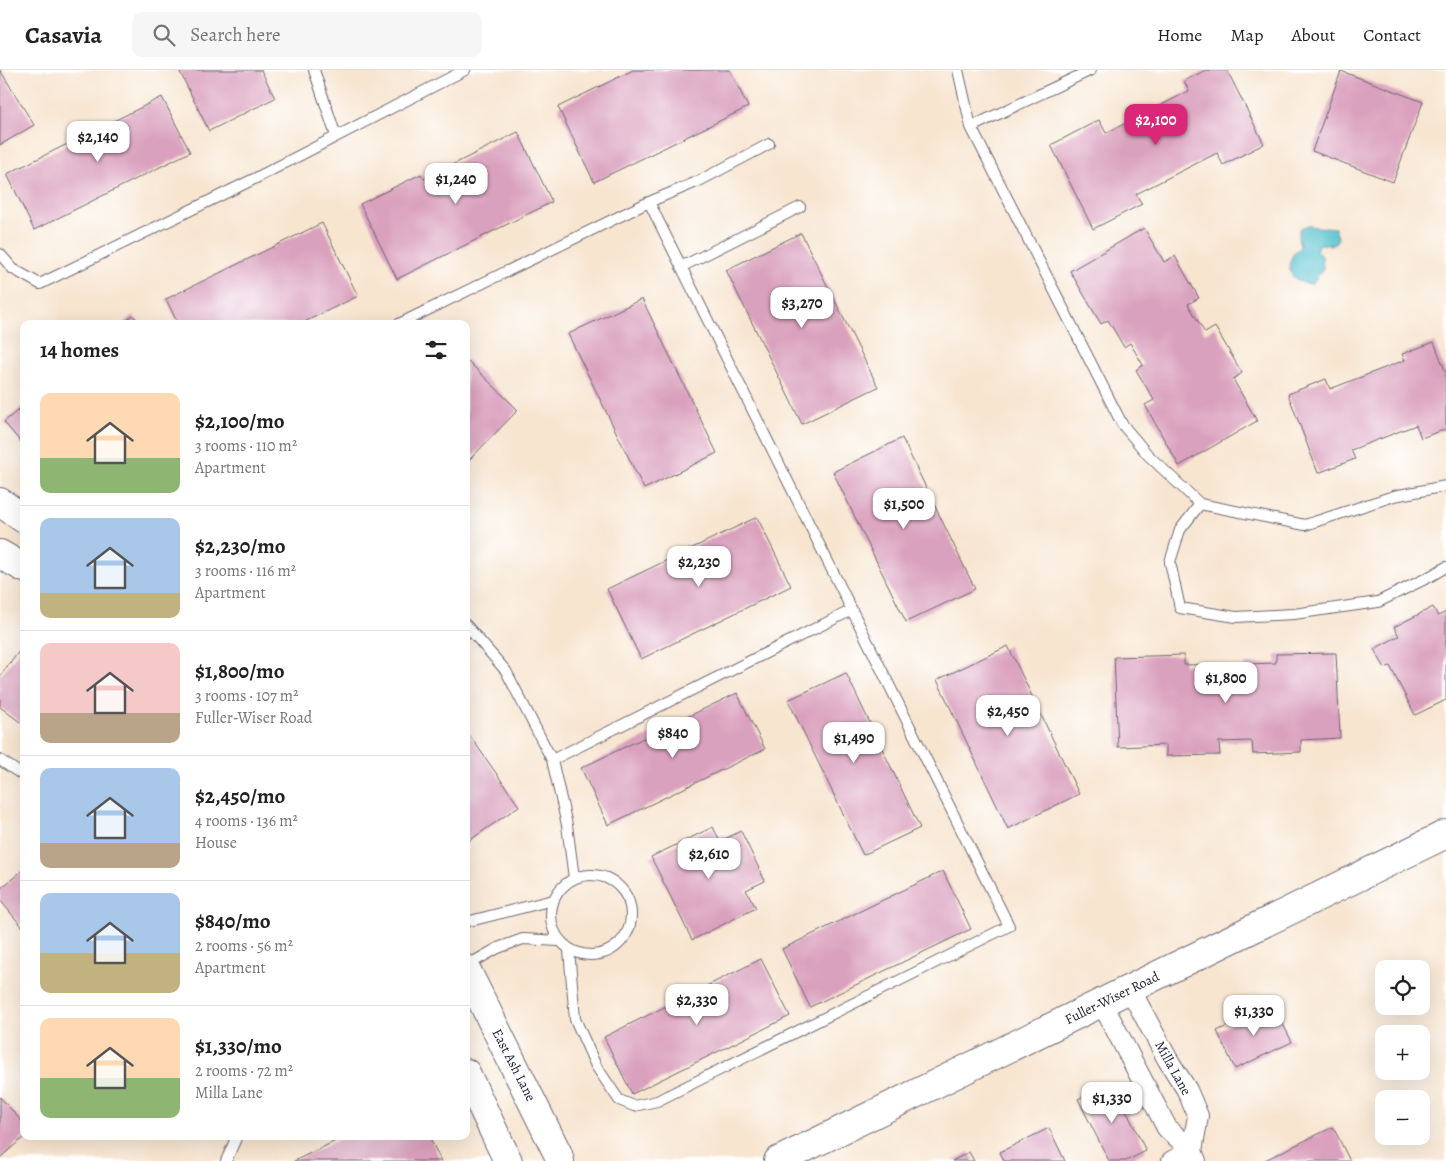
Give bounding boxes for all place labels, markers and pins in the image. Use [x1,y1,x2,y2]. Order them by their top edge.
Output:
pin: $2,100 [1115,104,1197,146]
pin: $2,140 [57,121,139,163]
pin: $1,240 [415,162,497,205]
pin: $3,270 [761,286,843,329]
pin: $1,500 [863,488,945,530]
pin: $2,230 [658,546,740,588]
pin: $1,800 [1185,662,1267,704]
pin: $2,450 [967,694,1049,737]
pin: $840 [643,716,703,759]
pin: $1,490 [813,722,895,764]
pin: $2,610 [668,838,750,880]
pin: $2,330 [656,984,738,1026]
pin: $1,330 [1213,994,1295,1037]
pin: $1,330 [1071,1082,1153,1124]

